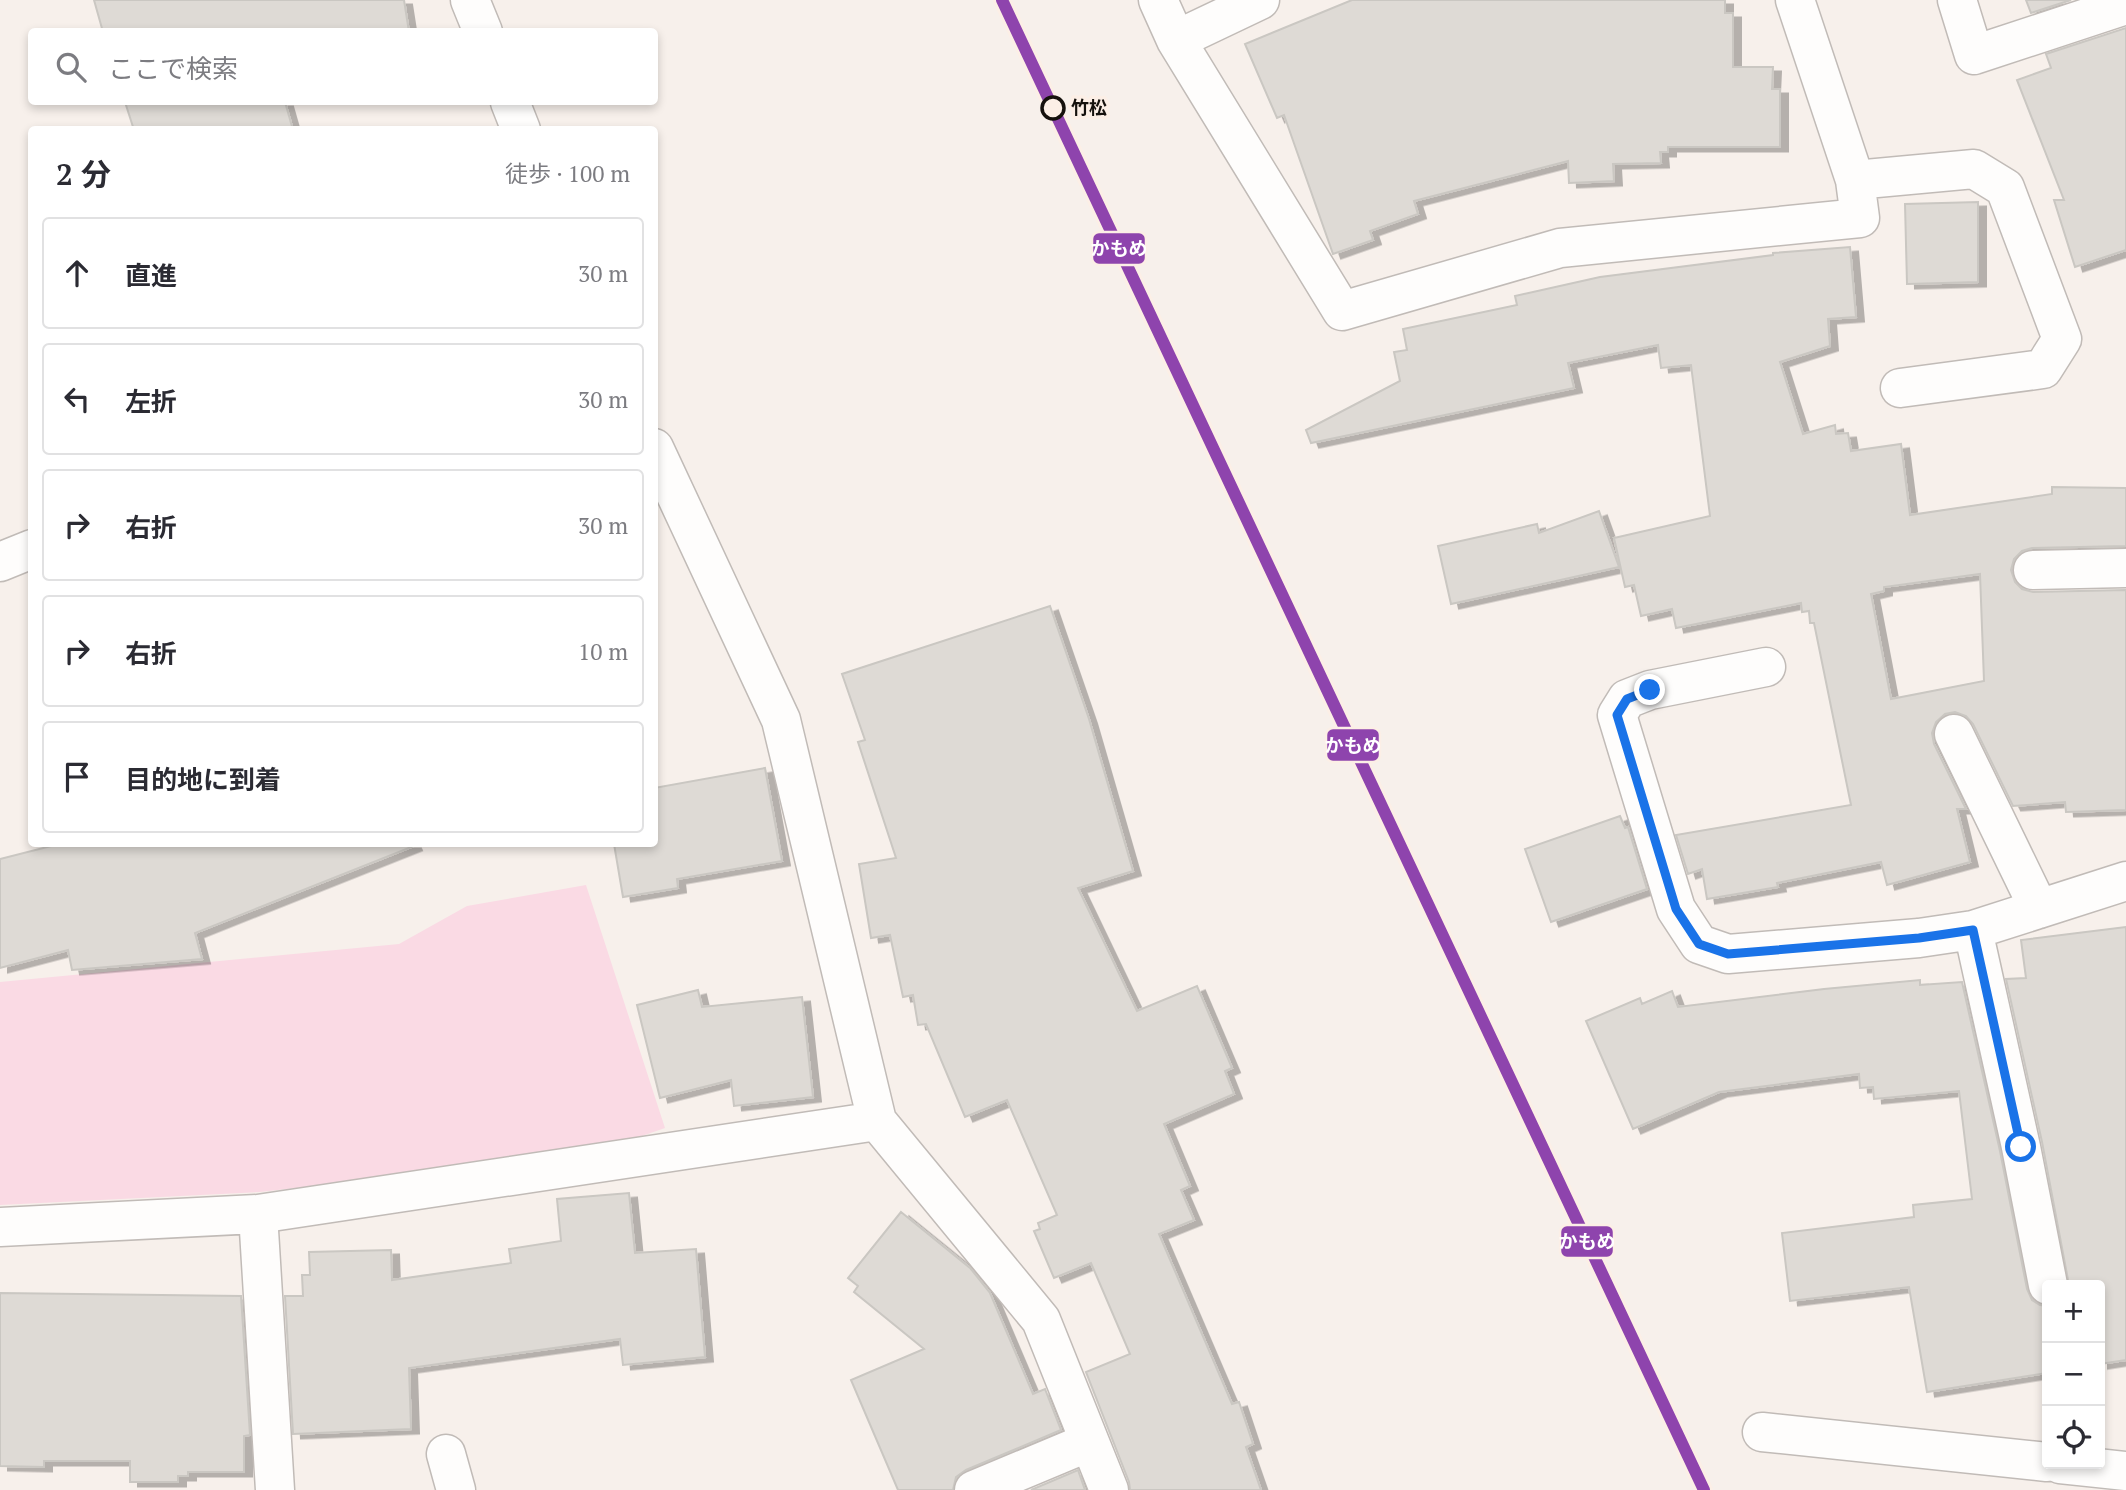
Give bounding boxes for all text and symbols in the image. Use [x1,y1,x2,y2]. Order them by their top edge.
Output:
search box [28,28,658,105]
icon: search [52,48,90,86]
text: ここで検索 [108,51,238,85]
place label: 竹松 [1071,95,1107,119]
marker: 竹松 [1041,96,1065,120]
text: 2 分 [56,154,111,194]
text: 徒歩 · 100 m [505,158,630,189]
line badge: かもめ [1092,232,1146,265]
text: かもめ [1090,235,1148,260]
icon: ahead [58,254,96,292]
text: 直進 [125,258,177,292]
text: 30 m [578,258,628,289]
icon: left [58,380,96,418]
text: 左折 [125,384,177,418]
text: 30 m [578,384,628,415]
icon: right [58,506,96,544]
text: 右折 [125,510,177,544]
text: 30 m [578,510,628,541]
icon: right [58,632,96,670]
text: 右折 [125,636,177,670]
text: 10 m [578,636,628,667]
route end [1634,674,1665,705]
line badge: かもめ [1326,728,1380,762]
text: かもめ [1324,732,1382,757]
icon: arrive [58,758,96,796]
text: 目的地に到着 [125,762,281,796]
route start [2005,1131,2036,1162]
line badge: かもめ [1560,1225,1614,1258]
text: かもめ [1558,1228,1616,1253]
map controls [2042,1280,2105,1469]
button: + [2042,1280,2105,1343]
button: − [2042,1343,2105,1406]
button: locate [2042,1406,2105,1469]

